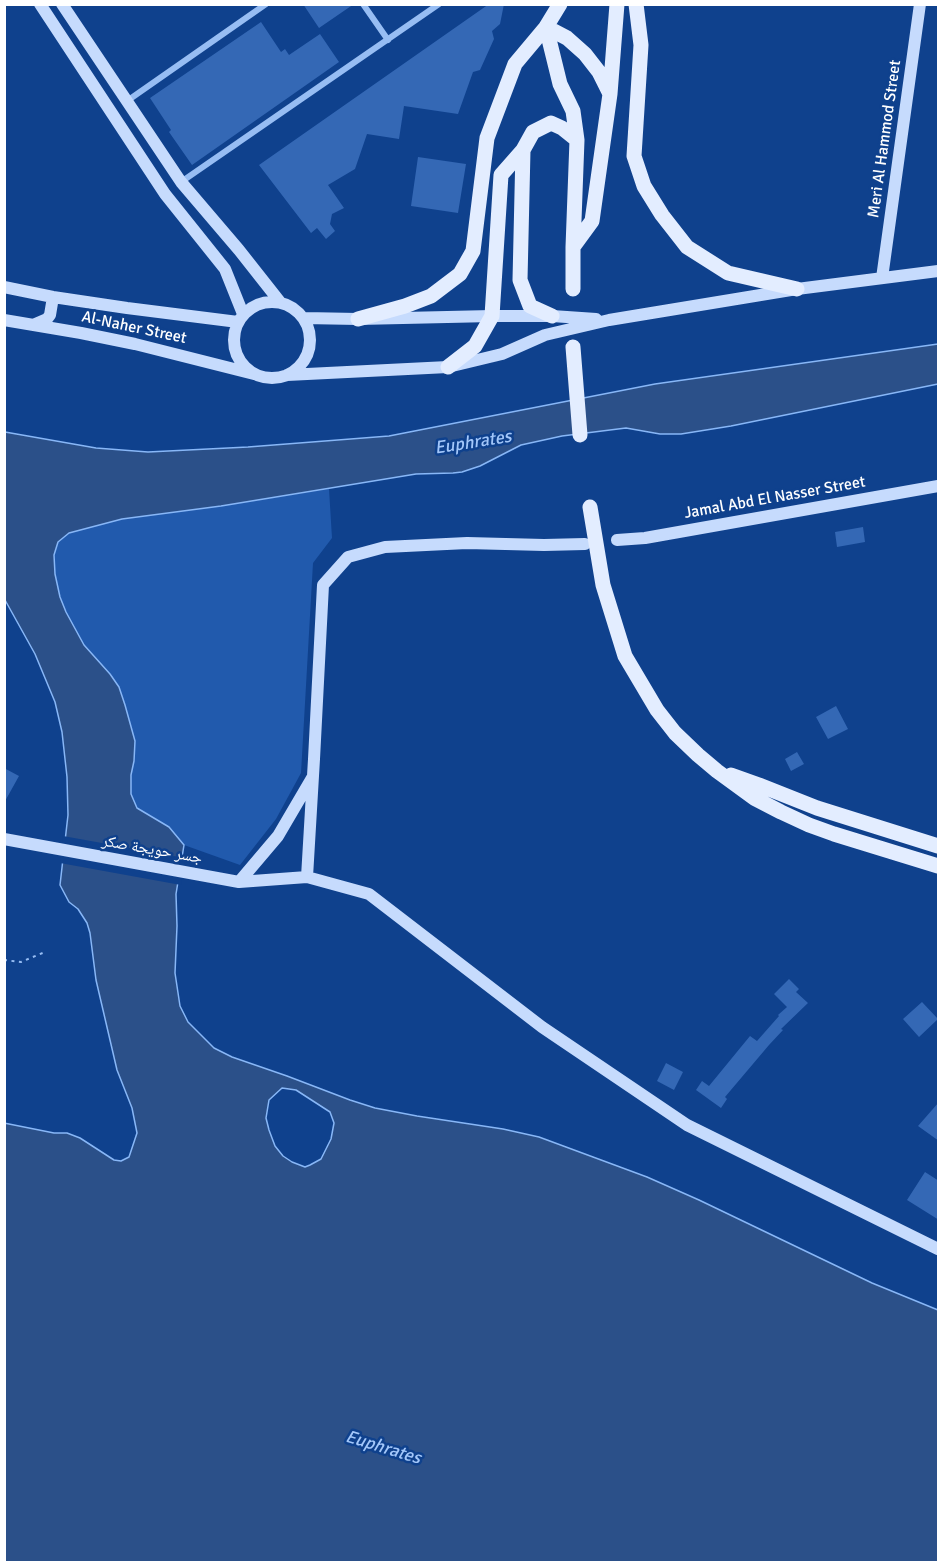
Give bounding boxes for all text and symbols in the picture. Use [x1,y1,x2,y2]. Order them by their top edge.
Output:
street label: Meri Al Hammod Street [864,59,906,219]
street label: Al-Naher Street [80,308,188,348]
water label: Euphrates [433,426,513,460]
street label: Jamal Abd El Nasser Street [683,473,867,523]
street label: جسر حويجة صكر [100,832,204,868]
water label: Euphrates [343,1426,423,1470]

